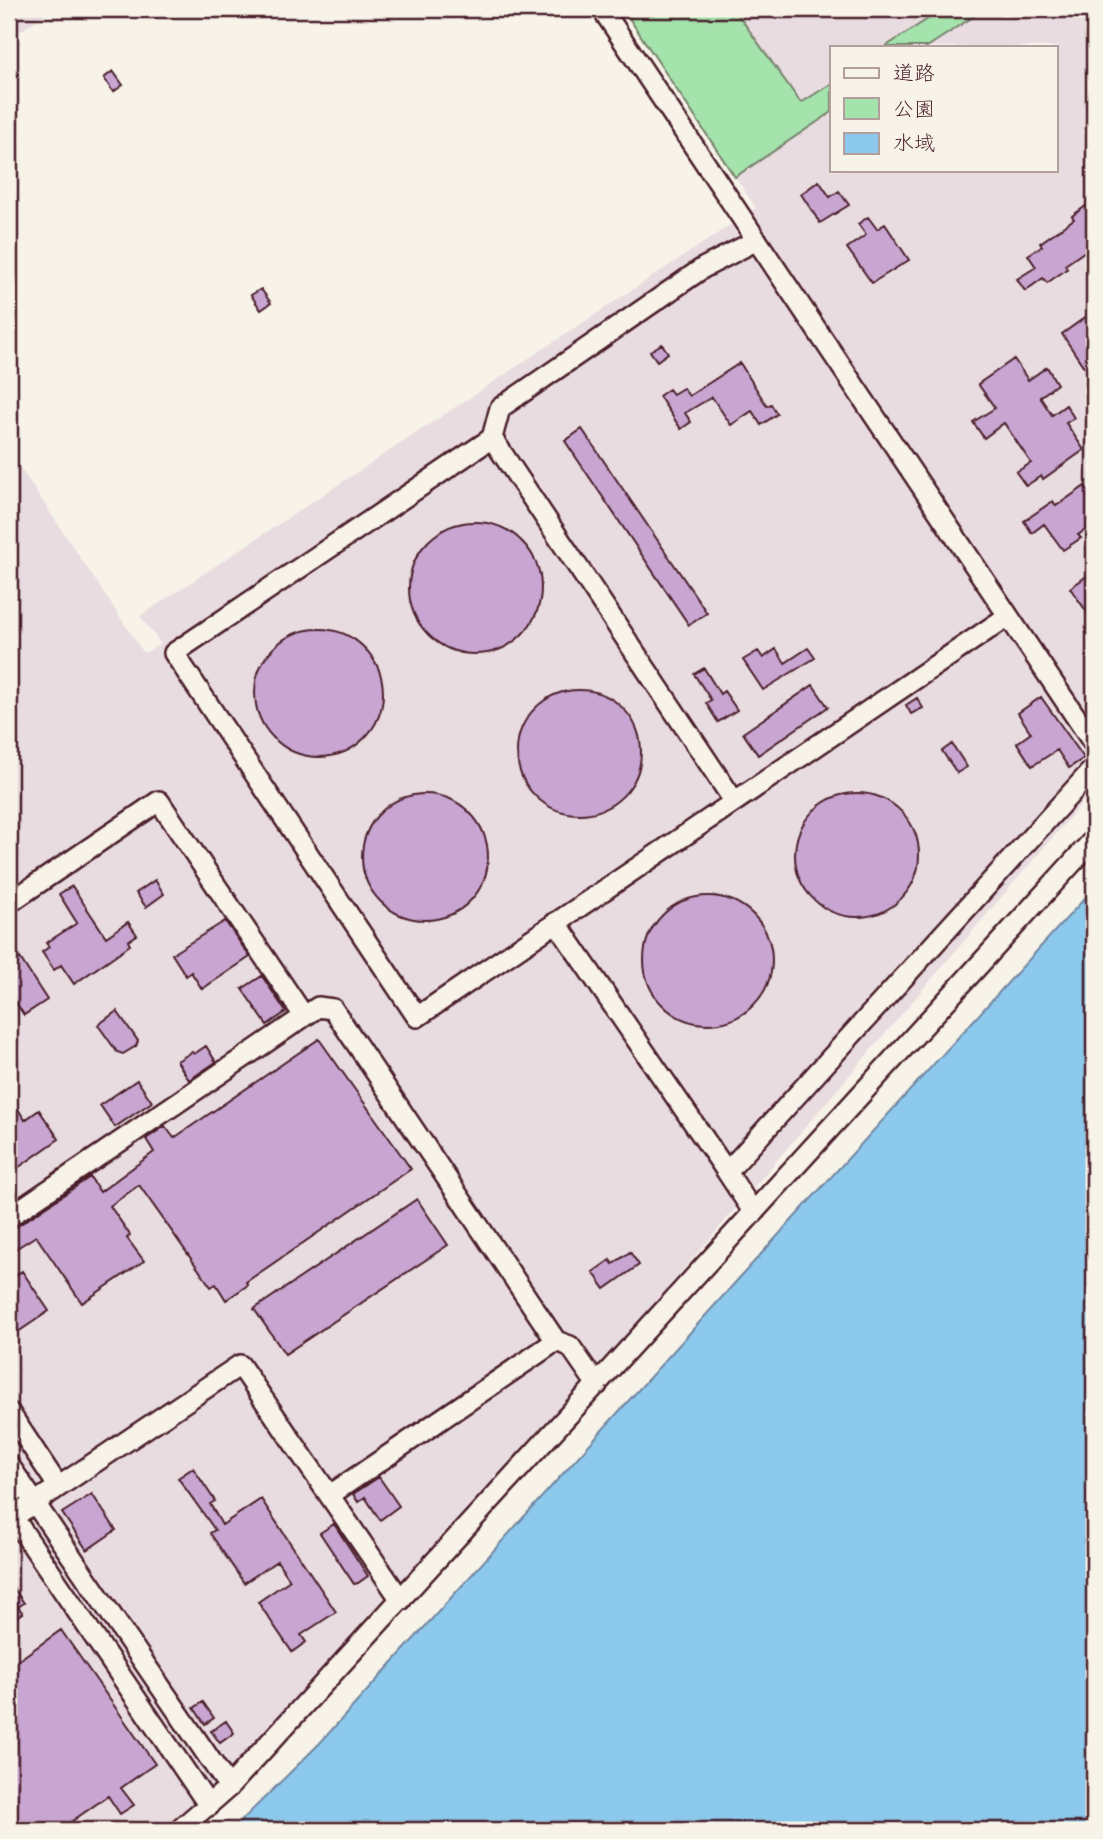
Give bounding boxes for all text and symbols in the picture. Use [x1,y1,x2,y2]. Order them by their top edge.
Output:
legend [830,46,1058,172]
text: 道路 [893,61,935,85]
text: 公園 [893,97,935,121]
text: 水域 [893,131,935,155]

